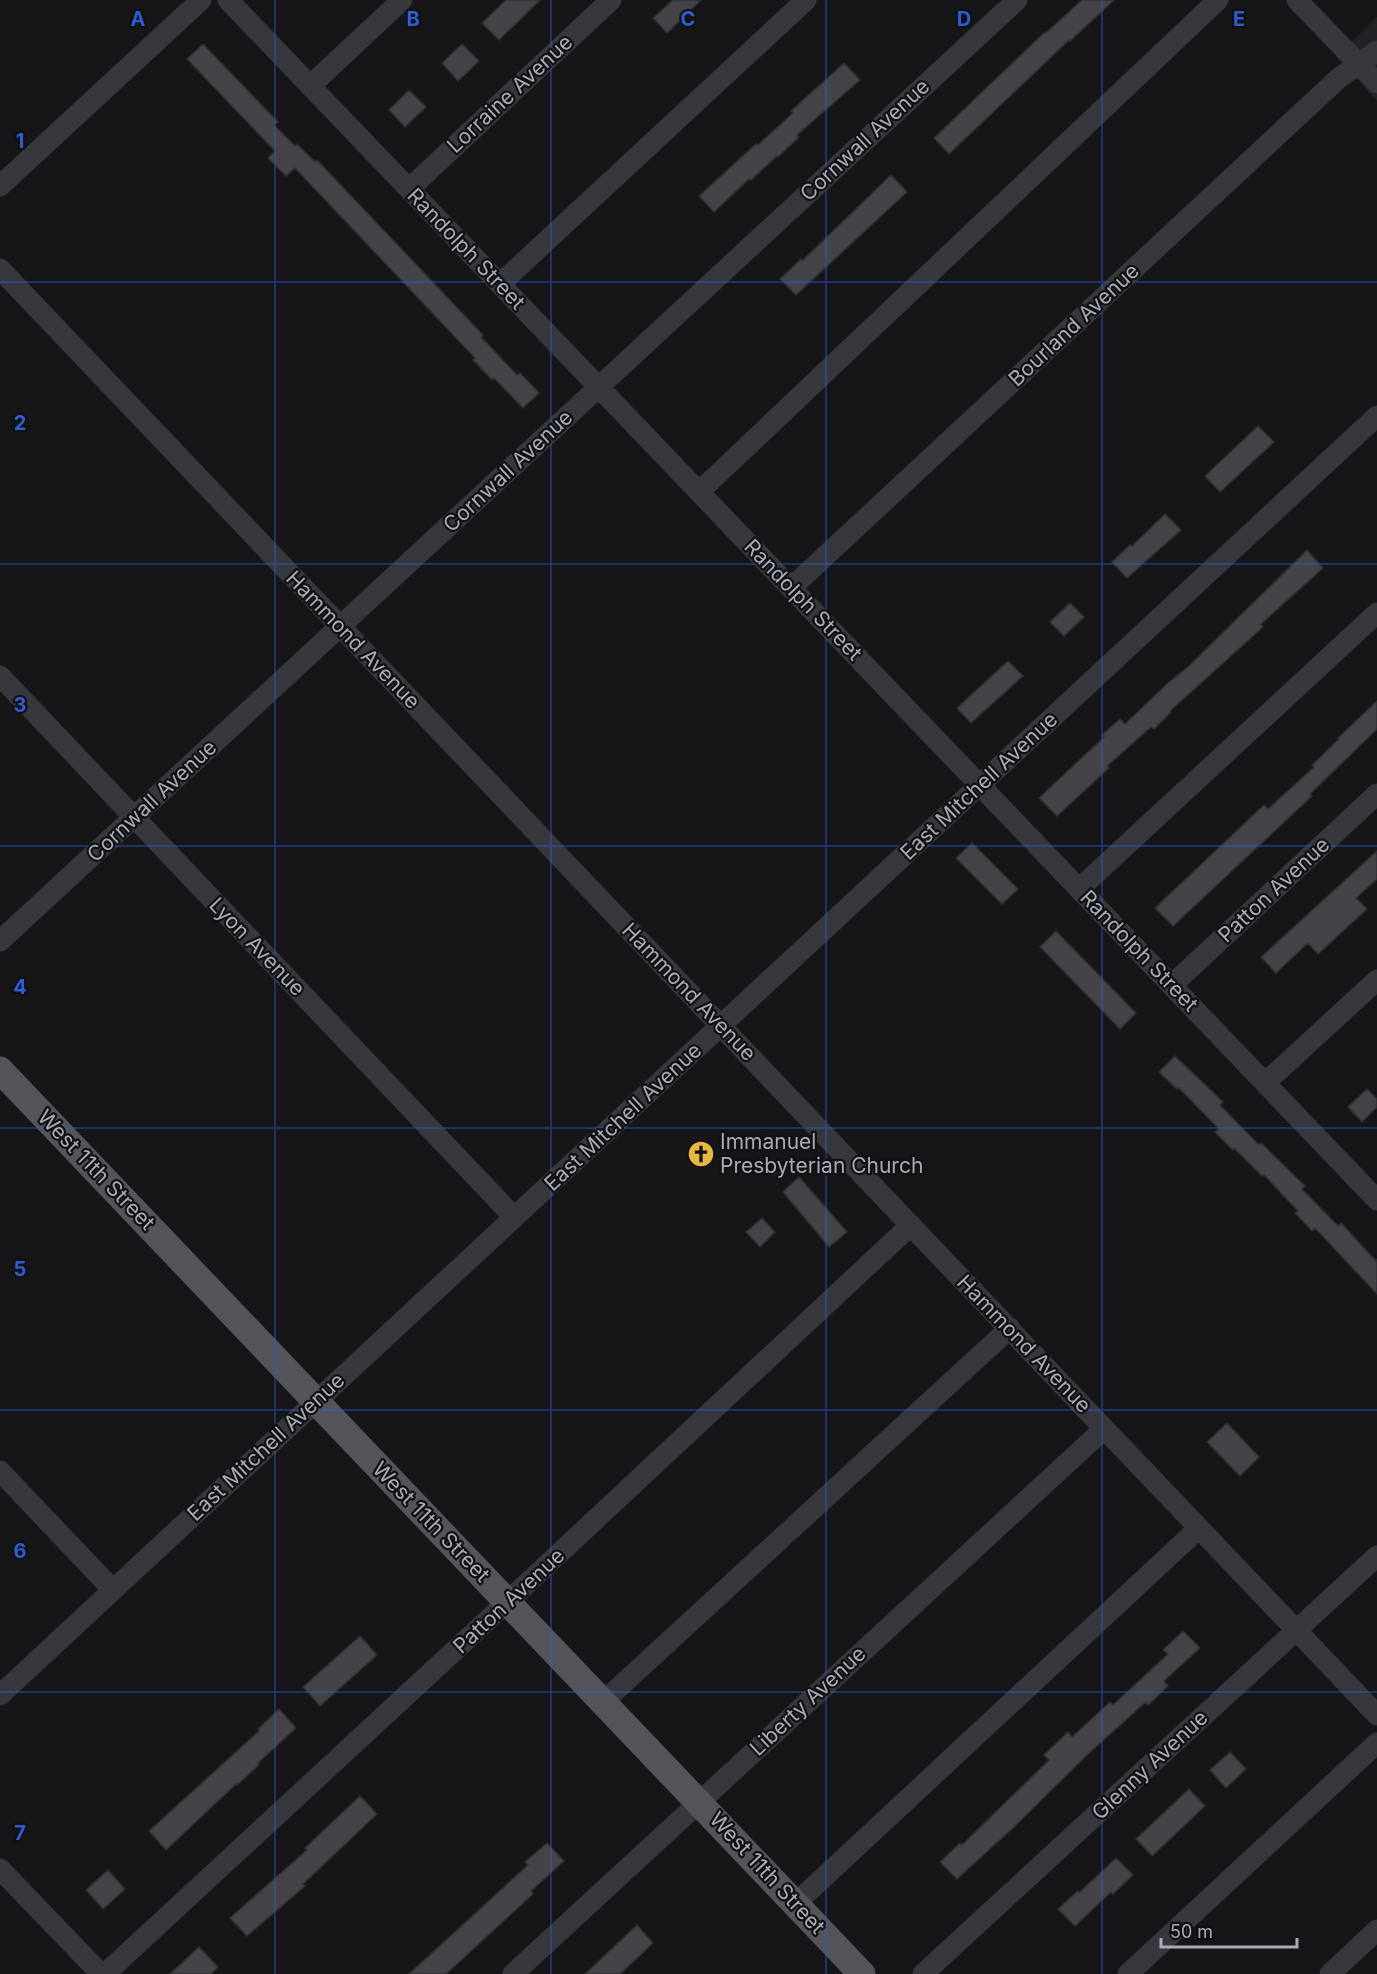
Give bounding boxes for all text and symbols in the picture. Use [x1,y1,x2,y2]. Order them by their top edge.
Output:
text: A [131,7,146,31]
text: B [406,7,420,31]
text: C [681,7,695,31]
text: D [957,7,971,31]
text: E [1233,7,1245,31]
street label: Lorraine Avenue [442,29,577,158]
street label: Cornwall Avenue [795,73,934,206]
text: 1 [16,129,24,153]
street label: Randolph Street [402,183,531,314]
street label: Bourland Avenue [1003,258,1144,391]
street label: Cornwall Avenue [438,404,577,537]
text: 2 [14,411,26,435]
street label: Randolph Street [739,534,868,665]
street label: Hammond Avenue [281,566,425,714]
text: 3 [14,693,26,717]
street label: East Mitchell Avenue [895,706,1062,865]
street label: Cornwall Avenue [82,734,221,867]
street label: Patton Avenue [1213,832,1334,948]
street label: Randolph Street [1075,885,1204,1016]
street label: Lyon Avenue [204,892,310,1001]
street label: Hammond Avenue [617,918,761,1066]
text: 4 [13,975,27,999]
street label: East Mitchell Avenue [539,1037,706,1196]
street label: West 11th Street [33,1104,160,1235]
place label: Immanuel Presbyterian Church [720,1129,923,1178]
church icon: Immanuel Presbyterian Church [686,1139,716,1169]
text: 5 [14,1257,26,1281]
street label: Hammond Avenue [952,1270,1096,1418]
street label: East Mitchell Avenue [182,1367,349,1526]
street label: West 11th Street [368,1456,495,1587]
text: 6 [14,1539,27,1563]
street label: Patton Avenue [448,1543,569,1659]
street label: Liberty Avenue [745,1641,871,1761]
street label: Glenny Avenue [1087,1705,1213,1825]
street label: West 11th Street [704,1807,830,1939]
text: 7 [14,1821,26,1845]
scale bar [1161,1911,1298,1949]
text: 50 m [1170,1921,1213,1942]

